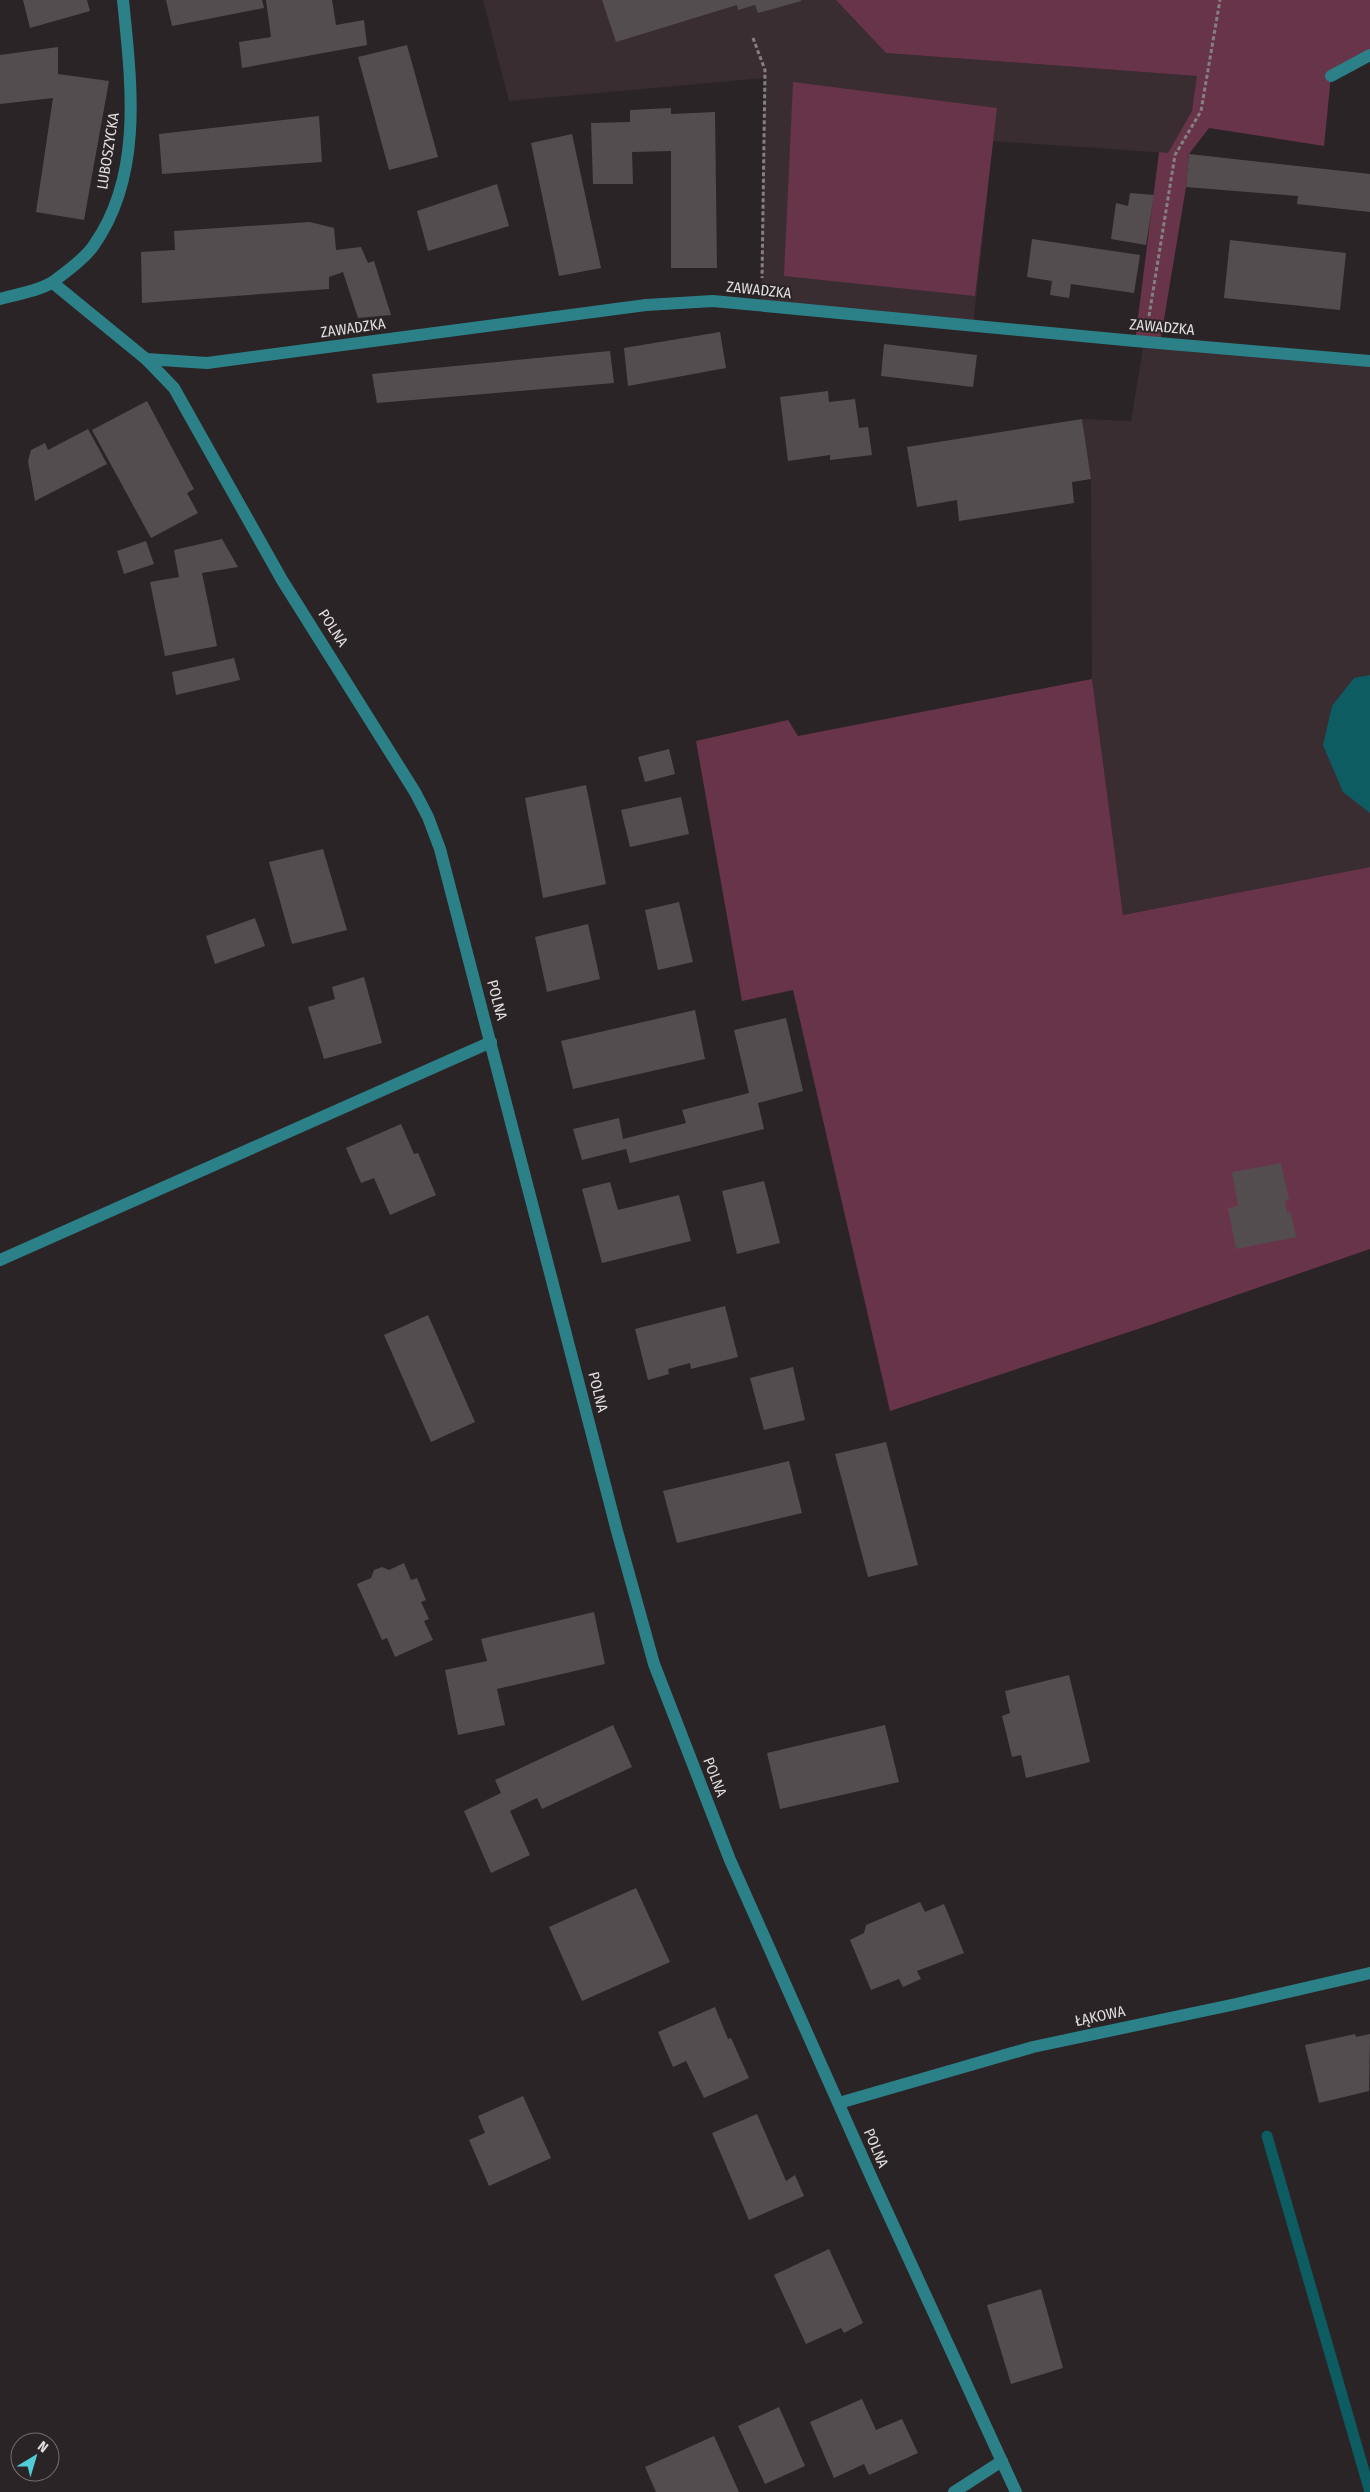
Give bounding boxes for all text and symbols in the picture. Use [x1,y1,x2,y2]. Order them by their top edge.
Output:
street label: LUBOSZYCKA [93,111,123,191]
street label: ZAWADZKA [726,278,793,302]
street label: ZAWADZKA [319,315,387,341]
street label: ZAWADZKA [1129,315,1195,339]
street label: POLNA [314,606,352,650]
street label: POLNA [483,978,511,1022]
street label: POLNA [584,1370,612,1414]
street label: POLNA [699,1755,731,1799]
street label: ŁĄKOWA [1073,2002,1127,2030]
street label: POLNA [860,2126,892,2170]
north arrow [10,2432,60,2482]
text: N [34,2438,51,2456]

